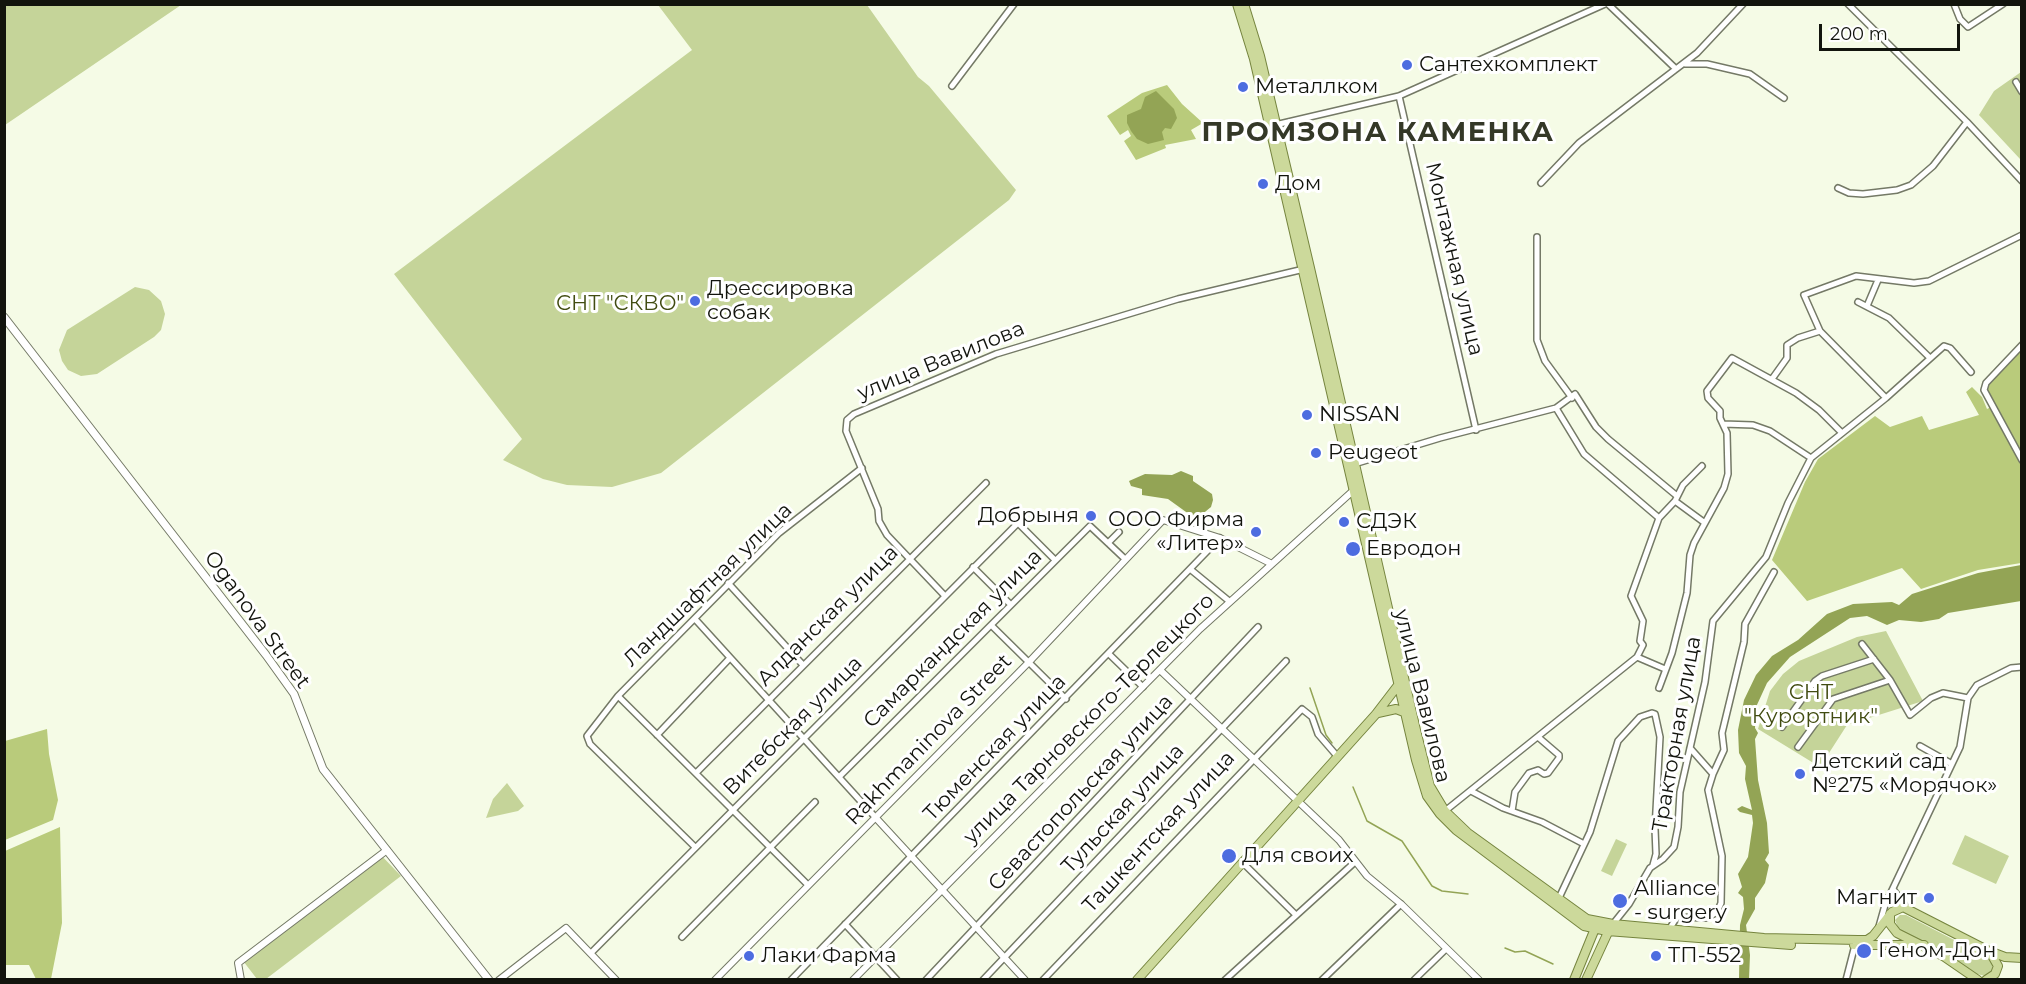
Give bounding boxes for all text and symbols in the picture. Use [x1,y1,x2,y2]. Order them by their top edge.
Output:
scale bar [1822,12,1963,50]
text: 200 m [1830,23,1888,45]
place label: Сантехкомплект [1419,52,1598,78]
marker: Сантехкомплект [1400,58,1414,72]
place label: Металлком [1255,74,1378,100]
marker: Металлком [1236,80,1250,94]
district label: ПРОМЗОНА КАМЕНКА [1202,117,1554,149]
street label: Монтажная улица [1420,160,1488,358]
place label: Дом [1275,171,1321,197]
marker: Дом [1256,177,1270,191]
place label: Дрессировка собак [707,276,854,326]
park label: СНТ "СКВО" [556,291,684,317]
marker: Дрессировка собак [688,294,702,308]
street label: улица Вавилова [854,316,1028,406]
place label: NISSAN [1319,402,1400,428]
marker: NISSAN [1300,408,1314,422]
place label: Peugeot [1328,440,1418,466]
marker: Peugeot [1309,446,1323,460]
street label: Ландшафтная улица [618,498,798,672]
place label: Добрыня [978,503,1079,529]
place label: ООО Фирма «Литер» [1108,507,1244,557]
marker: Добрыня [1084,509,1098,523]
place label: СДЭК [1356,509,1417,535]
marker: СДЭК [1337,515,1351,529]
marker: ООО Фирма «Литер» [1249,525,1263,539]
place label: Евродон [1366,536,1462,562]
street label: Алданская улица [752,540,904,692]
marker: Евродон [1344,540,1362,558]
street label: Самаркандская улица [858,544,1048,734]
street label: Oganova Street [199,546,315,694]
street label: улица Тарновского-Терлецкого [958,588,1220,850]
street label: улица Вавилова [1388,607,1456,785]
street label: Тракторная улица [1647,634,1707,834]
street label: Rakhmaninova Street [841,649,1017,831]
street label: Витебская улица [718,651,868,801]
street label: Тюменская улица [919,670,1071,826]
park label: СНТ "Курортник" [1744,680,1878,730]
street label: Севастопольская улица [983,690,1179,896]
street label: Тульская улица [1057,739,1189,879]
street label: Ташкентская улица [1078,746,1240,918]
place label: Детский сад №275 «Морячок» [1812,749,1997,799]
marker: Детский сад №275 «Морячок» [1793,767,1807,781]
place label: Для своих [1242,843,1354,869]
marker: Для своих [1220,847,1238,865]
place label: Alliance - surgery [1634,876,1727,926]
place label: Магнит [1836,885,1917,911]
marker: Магнит [1922,891,1936,905]
marker: Alliance - surgery [1611,892,1629,910]
place label: Геном-Дон [1878,938,1996,964]
marker: Геном-Дон [1855,942,1873,960]
place label: Лаки Фарма [761,943,897,969]
place label: ТП-552 [1668,943,1741,969]
marker: Лаки Фарма [742,949,756,963]
marker: ТП-552 [1649,949,1663,963]

